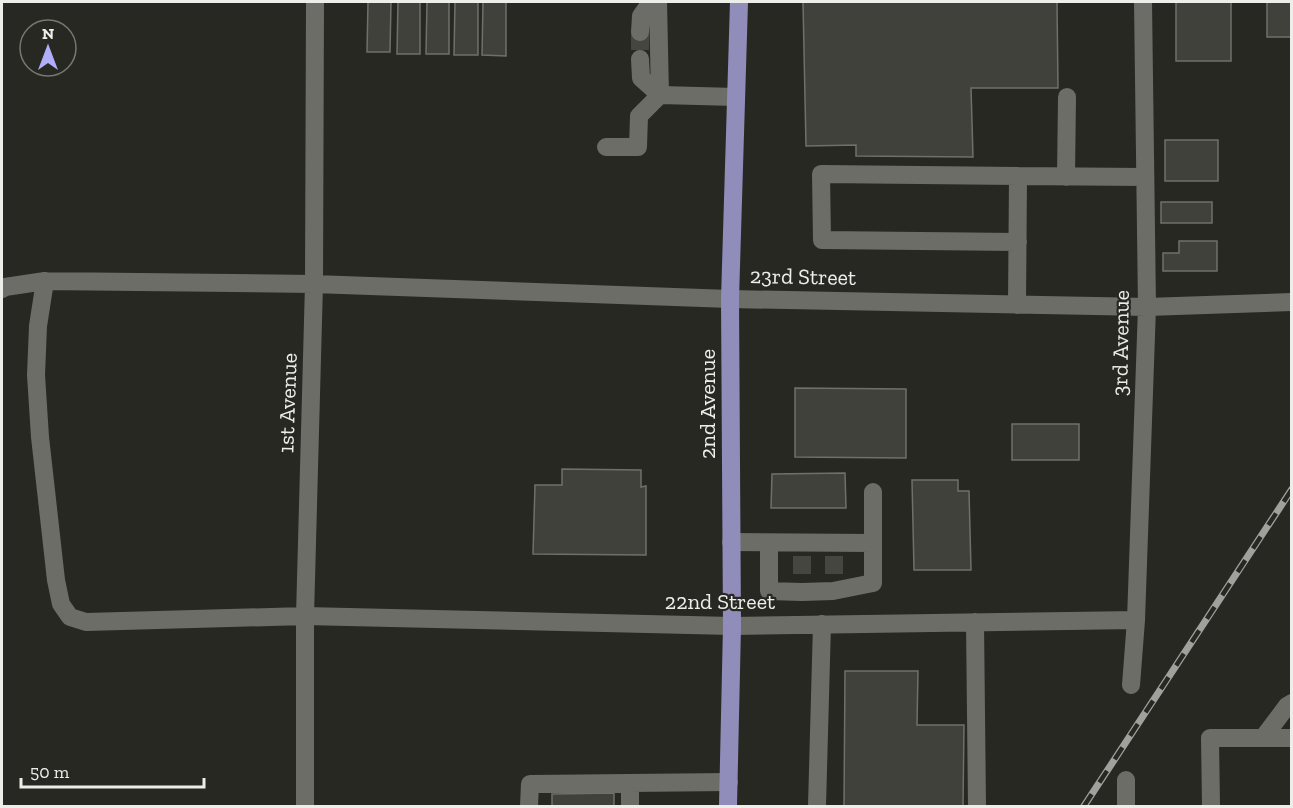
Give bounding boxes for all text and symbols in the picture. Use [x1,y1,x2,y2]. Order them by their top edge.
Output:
north arrow [18,18,78,78]
text: N [42,24,54,43]
street label: 23rd Street [750,262,857,291]
street label: 3rd Avenue [1106,290,1135,396]
street label: 2nd Avenue [694,349,721,459]
street label: 1st Avenue [272,352,303,454]
street label: 22nd Street [665,588,776,615]
scale bar [21,751,204,789]
text: 50 m [30,761,70,783]

